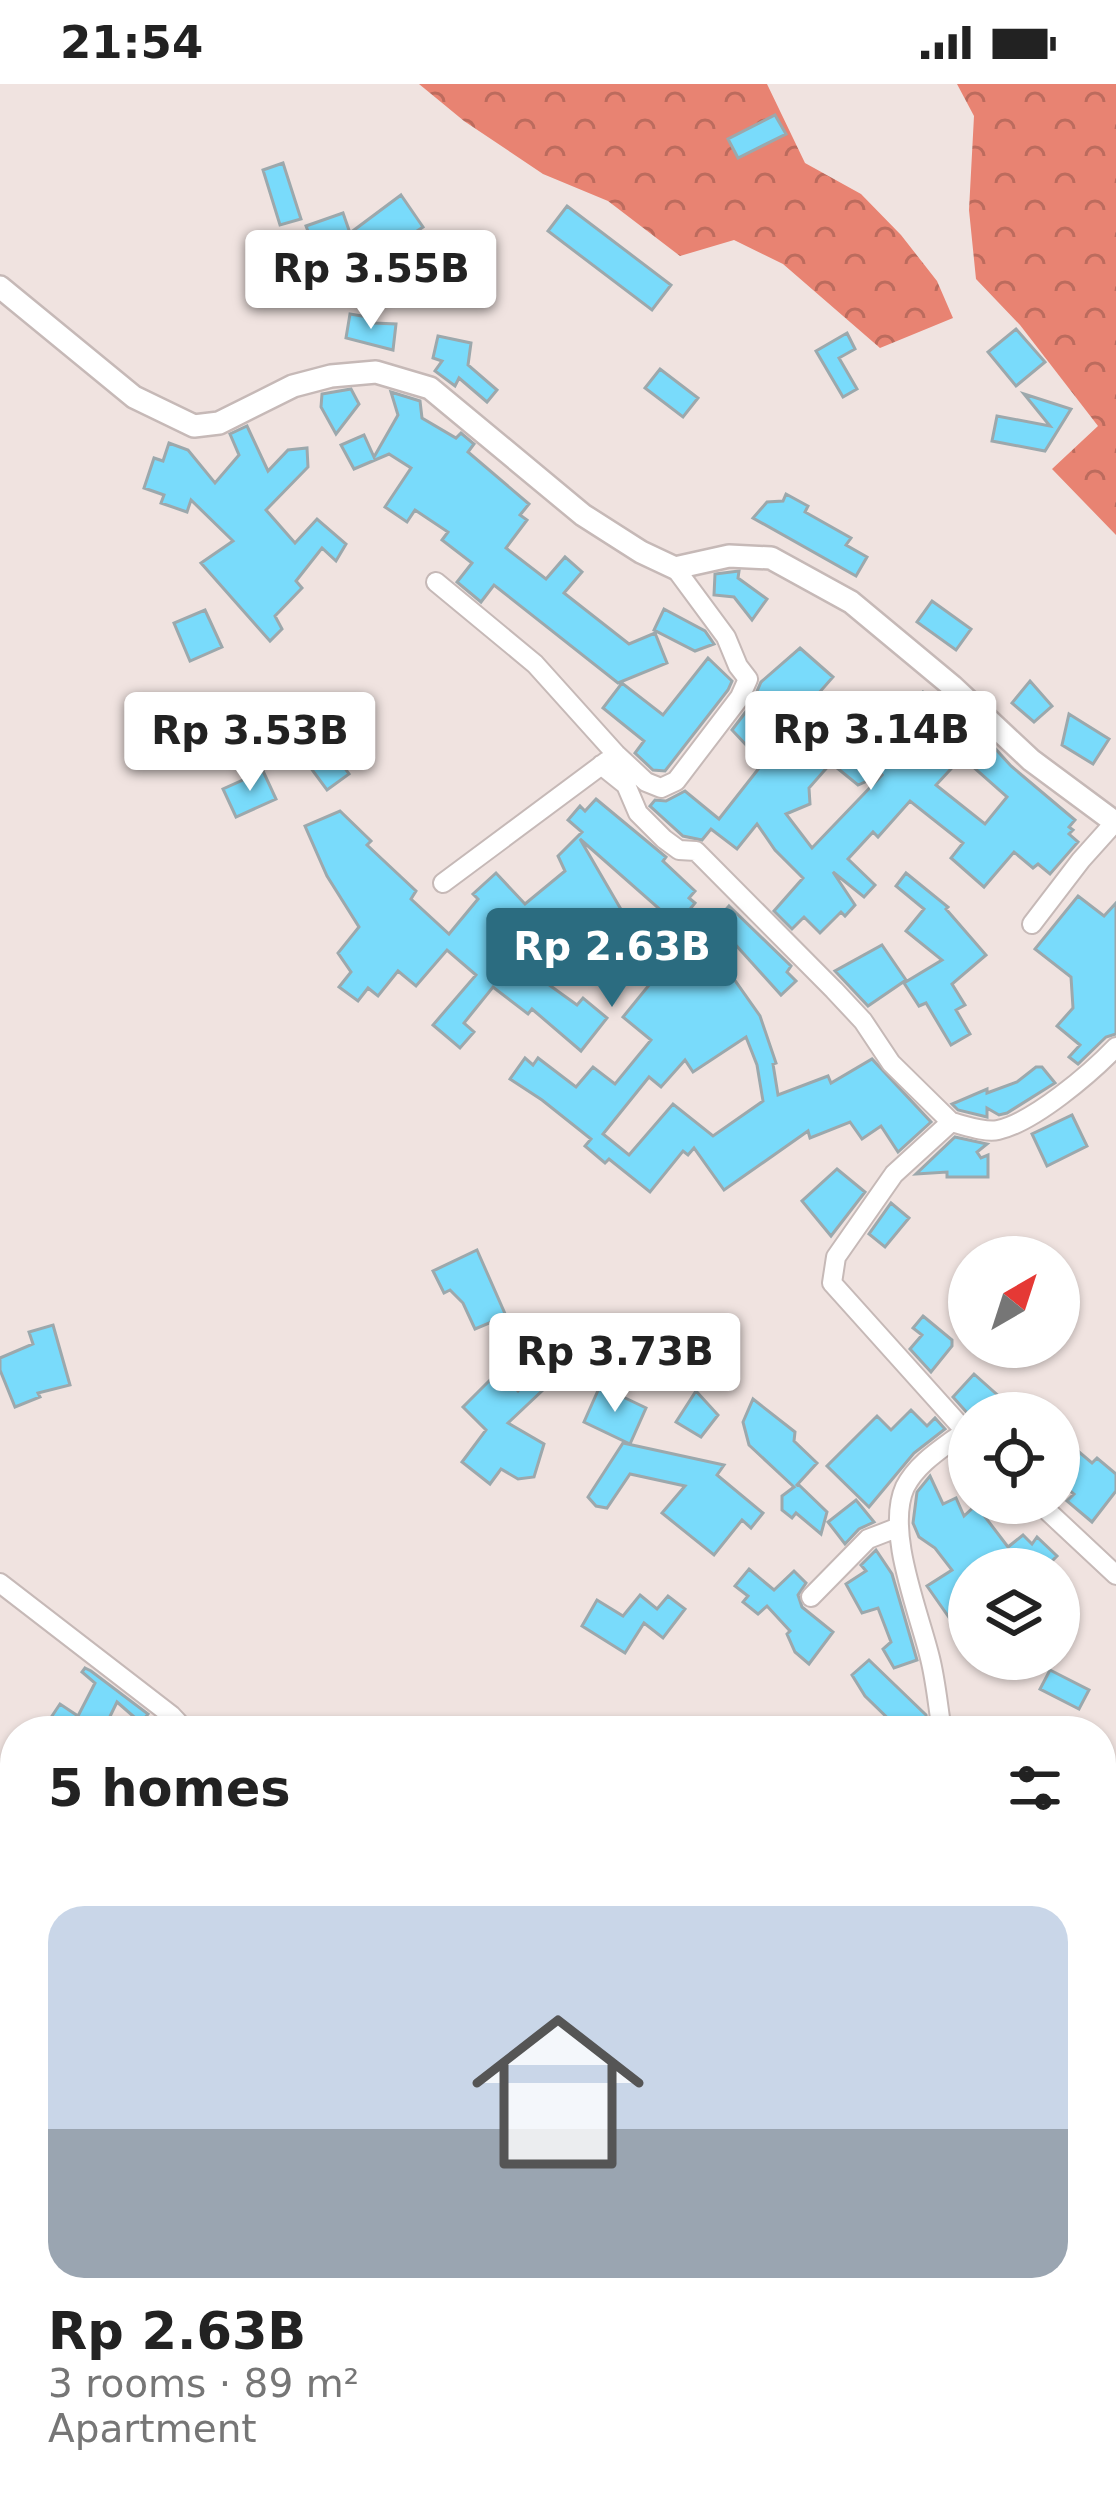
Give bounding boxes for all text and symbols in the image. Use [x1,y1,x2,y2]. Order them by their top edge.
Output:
text: 21:54 [60,16,203,69]
pin: Rp 3.55B [247,230,495,332]
text: Rp 3.55B [272,246,470,291]
pin: Rp 3.14B [747,691,995,793]
pin: Rp 3.53B [126,692,374,794]
text: Rp 3.14B [772,707,970,752]
text: Rp 3.53B [151,708,349,753]
pin: Rp 2.63B [488,908,736,1010]
text: Rp 2.63B [513,924,711,969]
north arrow [948,1236,1080,1368]
map controls [948,1236,1080,1680]
pin: Rp 3.73B [491,1313,739,1415]
text: Rp 3.73B [516,1329,714,1374]
button: locate [948,1392,1080,1524]
button: layers [948,1548,1080,1680]
icon: filters [1002,1755,1068,1821]
text: 5 homes [48,1759,291,1818]
icon: home [450,1984,666,2200]
text: Rp 2.63B [48,2302,306,2361]
text: 3 rooms · 89 m² [48,2361,359,2406]
text: Apartment [48,2406,257,2451]

